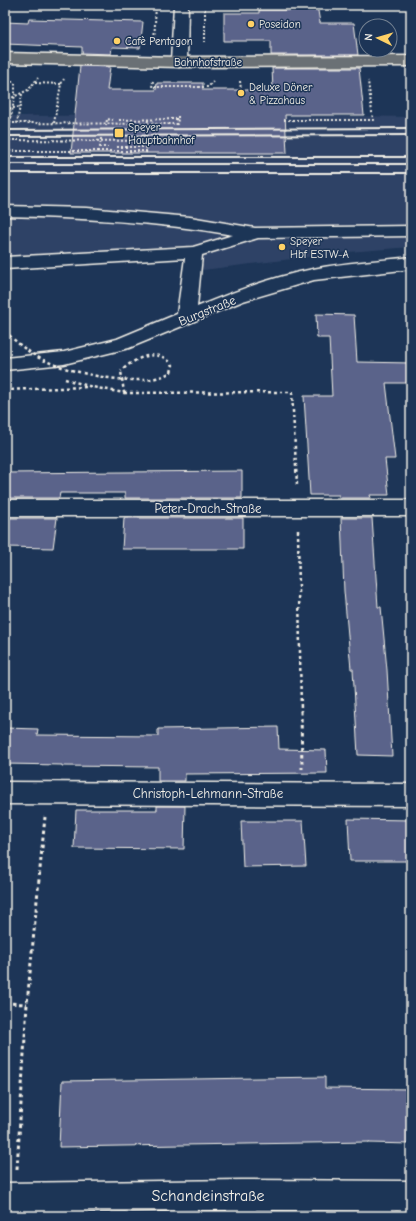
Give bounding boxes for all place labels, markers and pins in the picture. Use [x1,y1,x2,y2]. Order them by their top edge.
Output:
place label: Poseidon [259,18,301,31]
marker: Poseidon [246,19,256,29]
place label: Cafè Pentagon [125,35,193,48]
marker: Cafè Pentagon [112,36,122,46]
place label: Deluxe Döner & Pizzahaus [249,81,313,107]
marker: Deluxe Döner & Pizzahaus [236,88,246,98]
place label: Speyer Hauptbahnhof [128,121,195,147]
marker: Speyer Hauptbahnhof [113,127,125,139]
place label: Speyer Hbf ESTW-A [290,235,349,261]
marker: Speyer Hbf ESTW-A [277,242,287,252]

